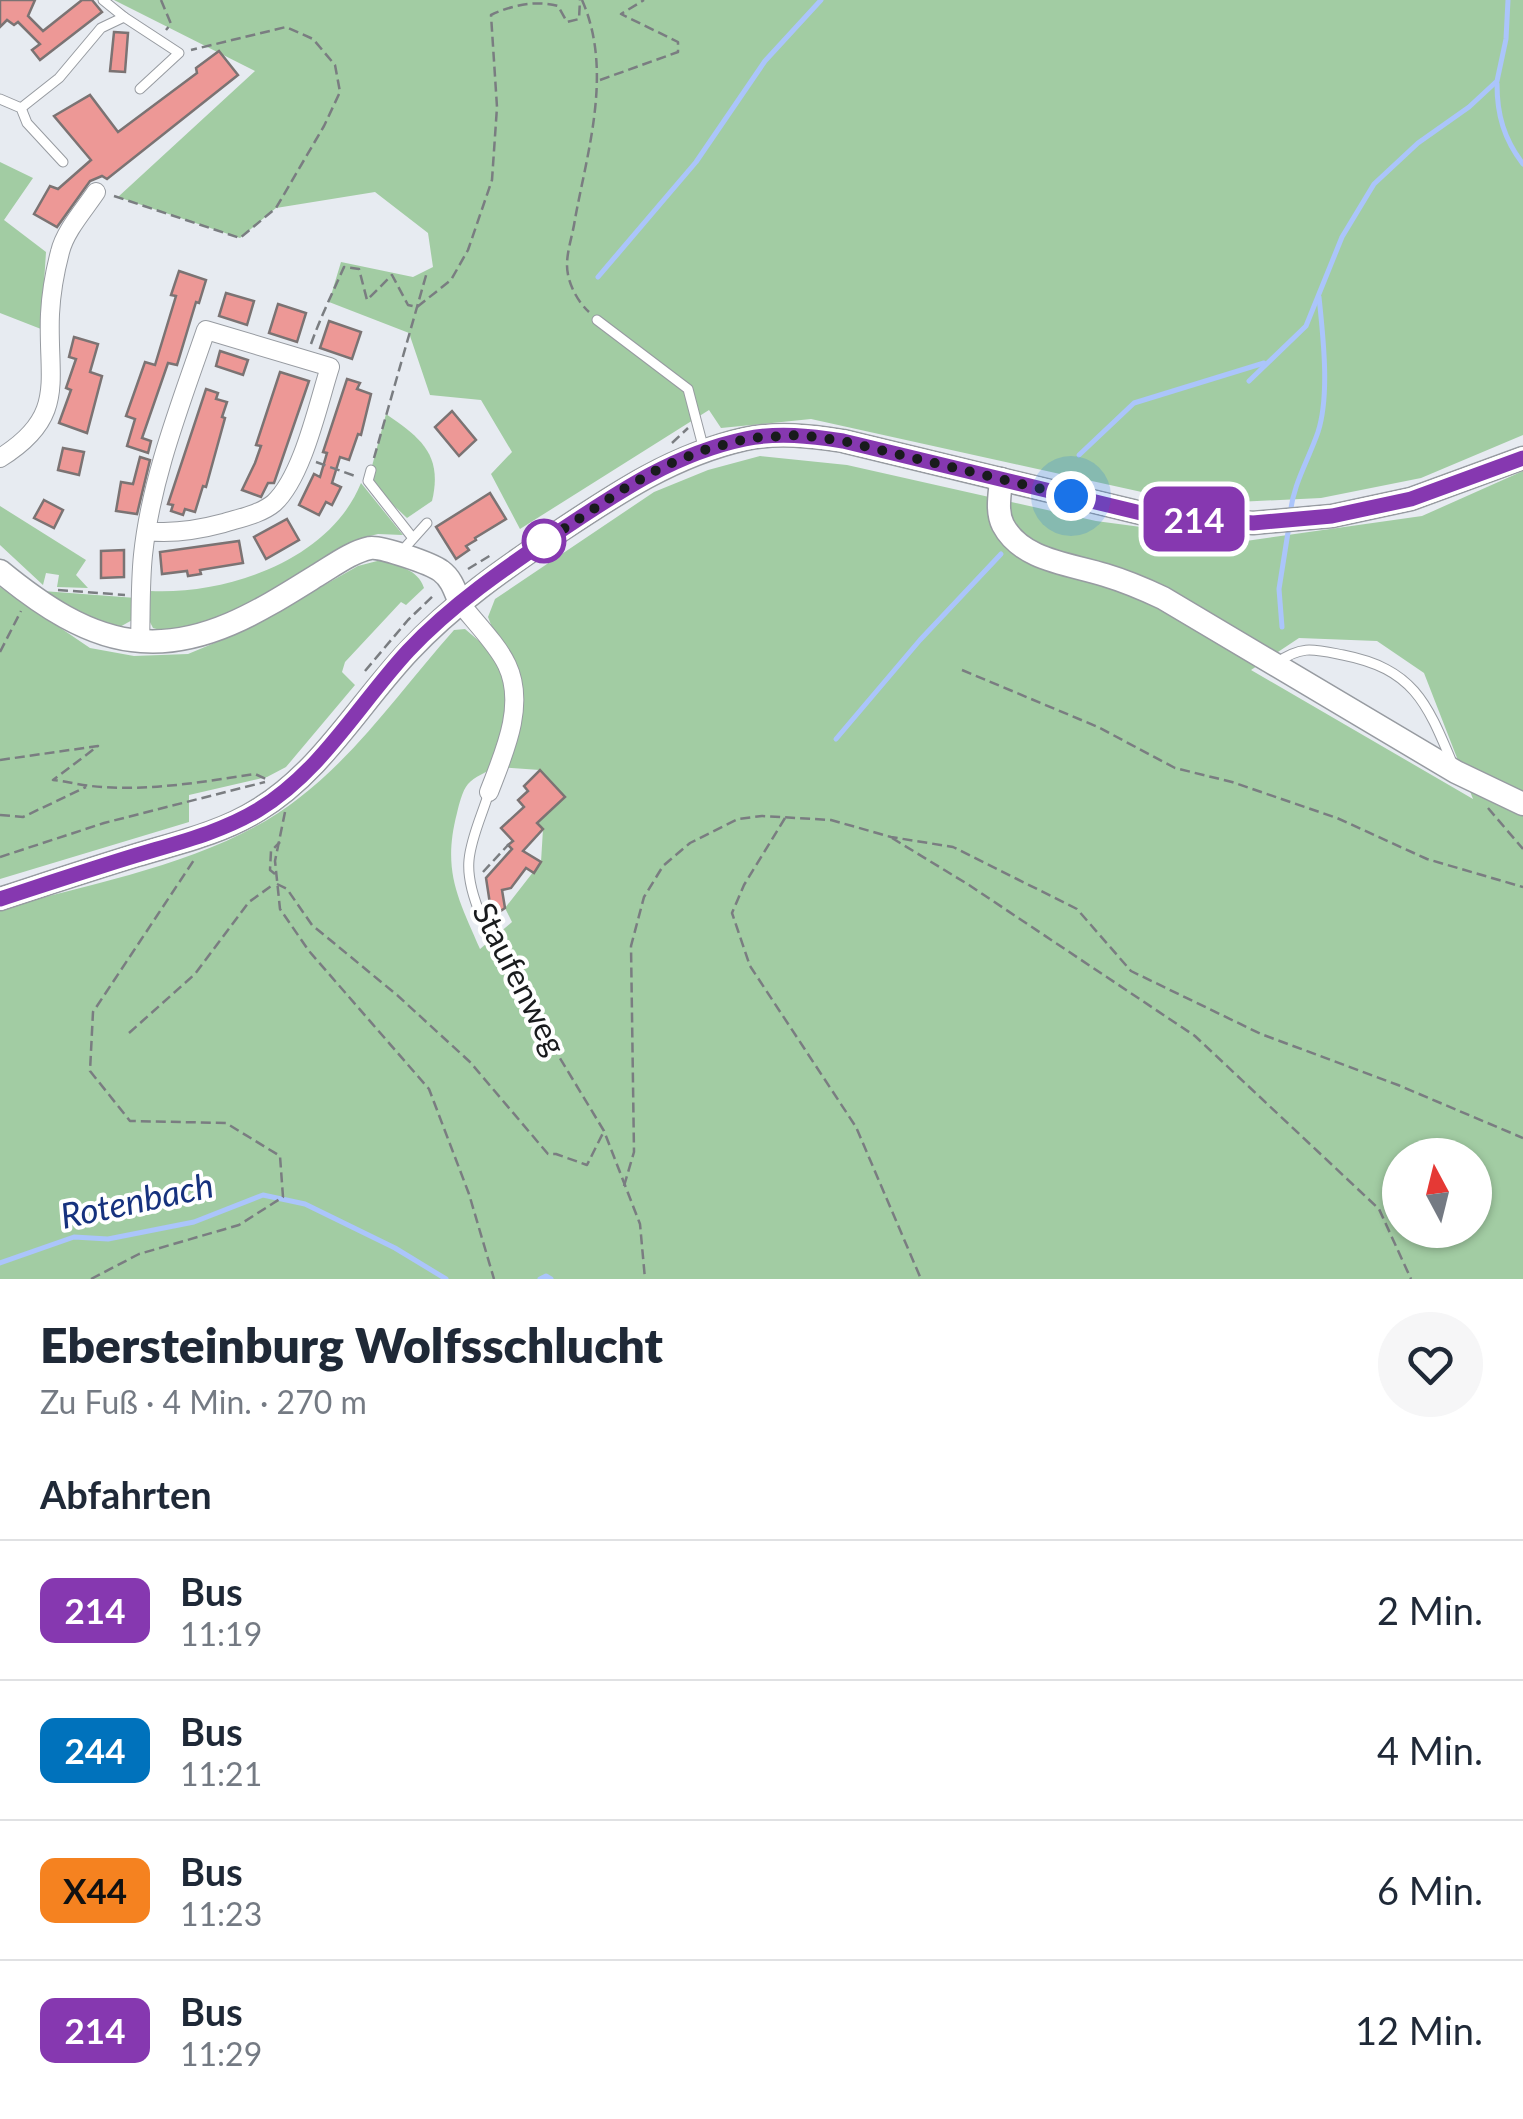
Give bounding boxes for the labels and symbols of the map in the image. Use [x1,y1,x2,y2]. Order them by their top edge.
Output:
your location [1046,471,1096,521]
line badge: 214 [1136,486,1252,552]
unlabelled marker [523,520,565,562]
street label: Staufenweg [465,896,575,1061]
north arrow [1382,1138,1492,1248]
water label: Rotenbach [56,1162,217,1236]

